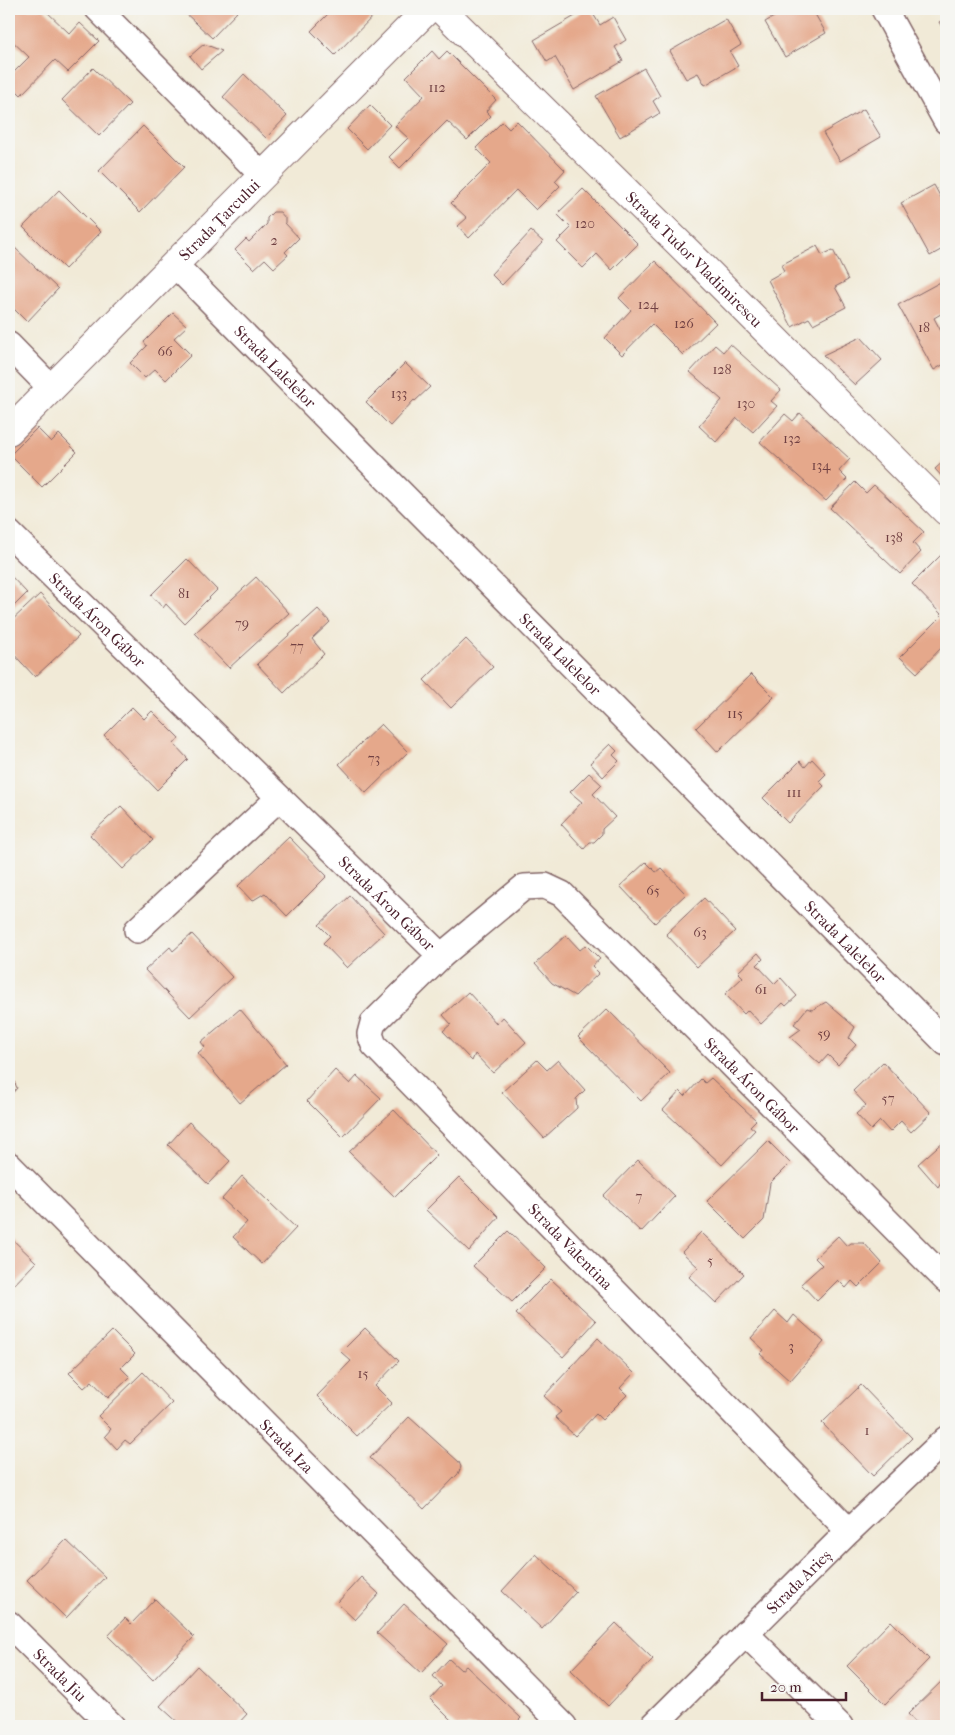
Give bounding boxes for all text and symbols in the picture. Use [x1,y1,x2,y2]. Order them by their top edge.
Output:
house number: 112 [428,79,446,96]
street label: Strada Țarcului [175,175,264,265]
street label: Strada Tudor Vladimirescu [622,187,766,331]
house number: 120 [575,215,595,232]
house number: 2 [270,232,278,249]
house number: 124 [638,296,659,313]
house number: 126 [674,315,694,332]
house number: 18 [918,319,930,336]
street label: Strada Lalelelor [230,321,320,412]
house number: 66 [157,343,173,360]
house number: 128 [712,361,732,378]
house number: 133 [391,385,407,402]
house number: 130 [737,395,755,412]
house number: 132 [783,430,801,447]
house number: 134 [811,457,831,474]
house number: 138 [885,529,903,546]
street label: Strada Áron Gábor [45,569,150,672]
house number: 81 [178,585,190,602]
street label: Strada Lalelelor [515,609,605,700]
house number: 79 [235,615,249,632]
house number: 77 [290,638,304,655]
house number: 115 [727,705,743,722]
house number: 73 [368,750,380,767]
house number: 111 [787,784,802,801]
street label: Strada Áron Gábor [334,852,439,955]
house number: 65 [646,882,660,899]
street label: Strada Lalelelor [800,897,890,987]
house number: 63 [693,924,707,941]
house number: 61 [755,981,767,998]
house number: 59 [817,1025,831,1042]
street label: Strada Áron Gábor [700,1034,804,1138]
house number: 57 [882,1090,895,1107]
house number: 7 [636,1188,643,1205]
street label: Strada Valentina [524,1200,617,1294]
house number: 5 [707,1252,713,1269]
house number: 3 [788,1338,794,1355]
house number: 15 [358,1365,369,1382]
street label: Strada Iza [256,1415,318,1478]
house number: 1 [865,1422,870,1439]
street label: Strada Arieș [762,1546,835,1618]
street label: Strada Jiu [29,1645,90,1705]
scale bar [762,1670,846,1702]
text: 20 m [770,1678,802,1696]

